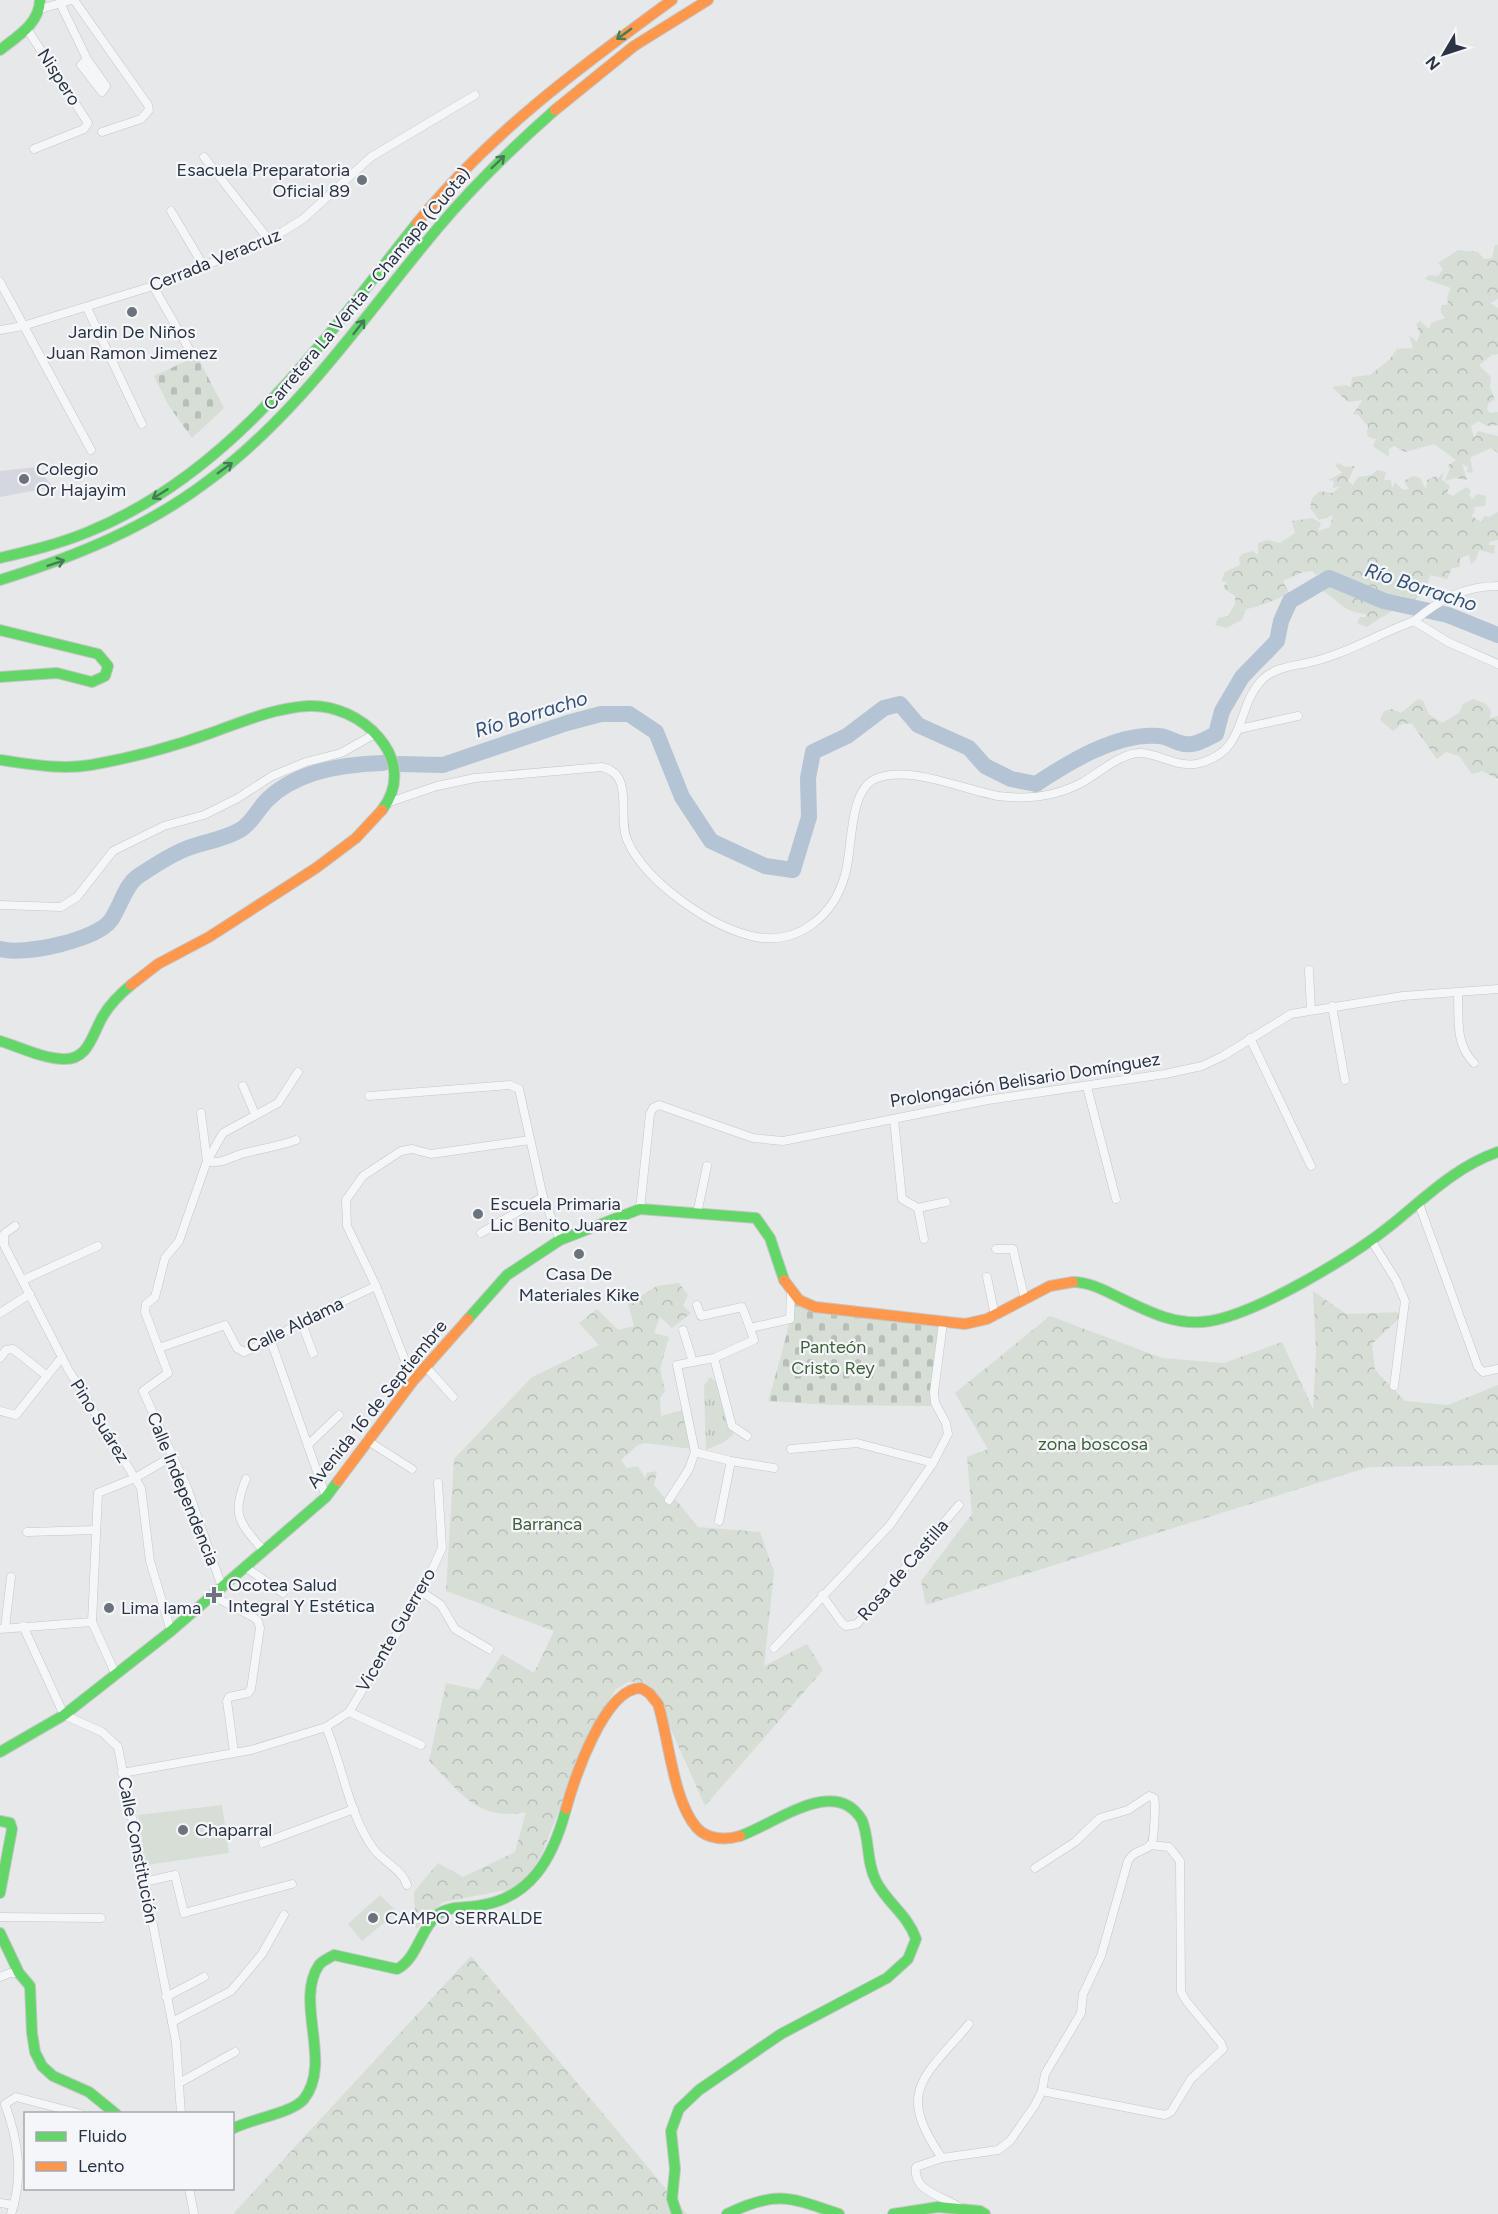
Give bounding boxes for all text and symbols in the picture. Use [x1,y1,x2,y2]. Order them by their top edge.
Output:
north arrow [1414,24,1474,84]
one-way arrow [617,28,633,41]
street label: Nispero [32,44,86,110]
text: N [1421,52,1444,74]
one-way arrow [491,155,506,170]
place label: Esacuela Preparatoria Oficial 89 [177,159,350,202]
street label: Carretera La Venta - Chamapa (Cuota) [259,163,475,415]
marker: Esacuela Preparatoria Oficial 89 [355,173,369,187]
street label: Cerrada Veracruz [146,224,284,296]
marker: Jardin De Niños Juan Ramon Jimenez [125,305,139,319]
one-way arrow [353,319,366,335]
place label: Jardin De Niños Juan Ramon Jimenez [47,321,218,364]
place label: Colegio Or Hajayim [36,458,126,501]
one-way arrow [216,462,232,474]
marker: Colegio Or Hajayim [17,472,31,486]
one-way arrow [152,488,169,500]
one-way arrow [46,556,65,567]
water label: Río Borracho [1362,558,1480,617]
water label: Río Borracho [472,685,591,743]
street label: Prolongación Belisario Domínguez [888,1048,1162,1112]
place label: Escuela Primaria Lic Benito Juarez [490,1193,628,1236]
marker: Escuela Primaria Lic Benito Juarez [471,1207,485,1221]
marker: Casa De Materiales Kike [572,1247,586,1261]
place label: Casa De Materiales Kike [519,1263,639,1306]
street label: Calle Aldama [243,1292,347,1358]
street label: Avenida 16 de Septiembre [302,1315,452,1493]
park label: Panteón Cristo Rey [791,1336,875,1379]
street label: Pino Suárez [66,1375,134,1467]
street label: Calle Independencia [142,1409,224,1569]
park label: zona boscosa [1038,1433,1148,1455]
park label: Barranca [512,1513,582,1535]
street label: Rosa de Castilla [853,1515,953,1625]
street label: Vicente Guerrero [352,1564,440,1696]
place label: Ocotea Salud Integral Y Estética [228,1574,375,1617]
marker: Ocotea Salud Integral Y Estética [205,1586,223,1604]
place label: Lima lama [121,1597,201,1619]
marker: Lima lama [102,1601,116,1615]
street label: Calle Constitución [113,1775,163,1925]
place label: Chaparral [195,1819,272,1841]
marker: Chaparral [176,1823,190,1837]
place label: CAMPO SERRALDE [385,1907,543,1929]
marker: CAMPO SERRALDE [366,1911,380,1925]
legend [24,2112,234,2190]
text: Fluido [78,2125,127,2147]
text: Lento [78,2155,124,2177]

